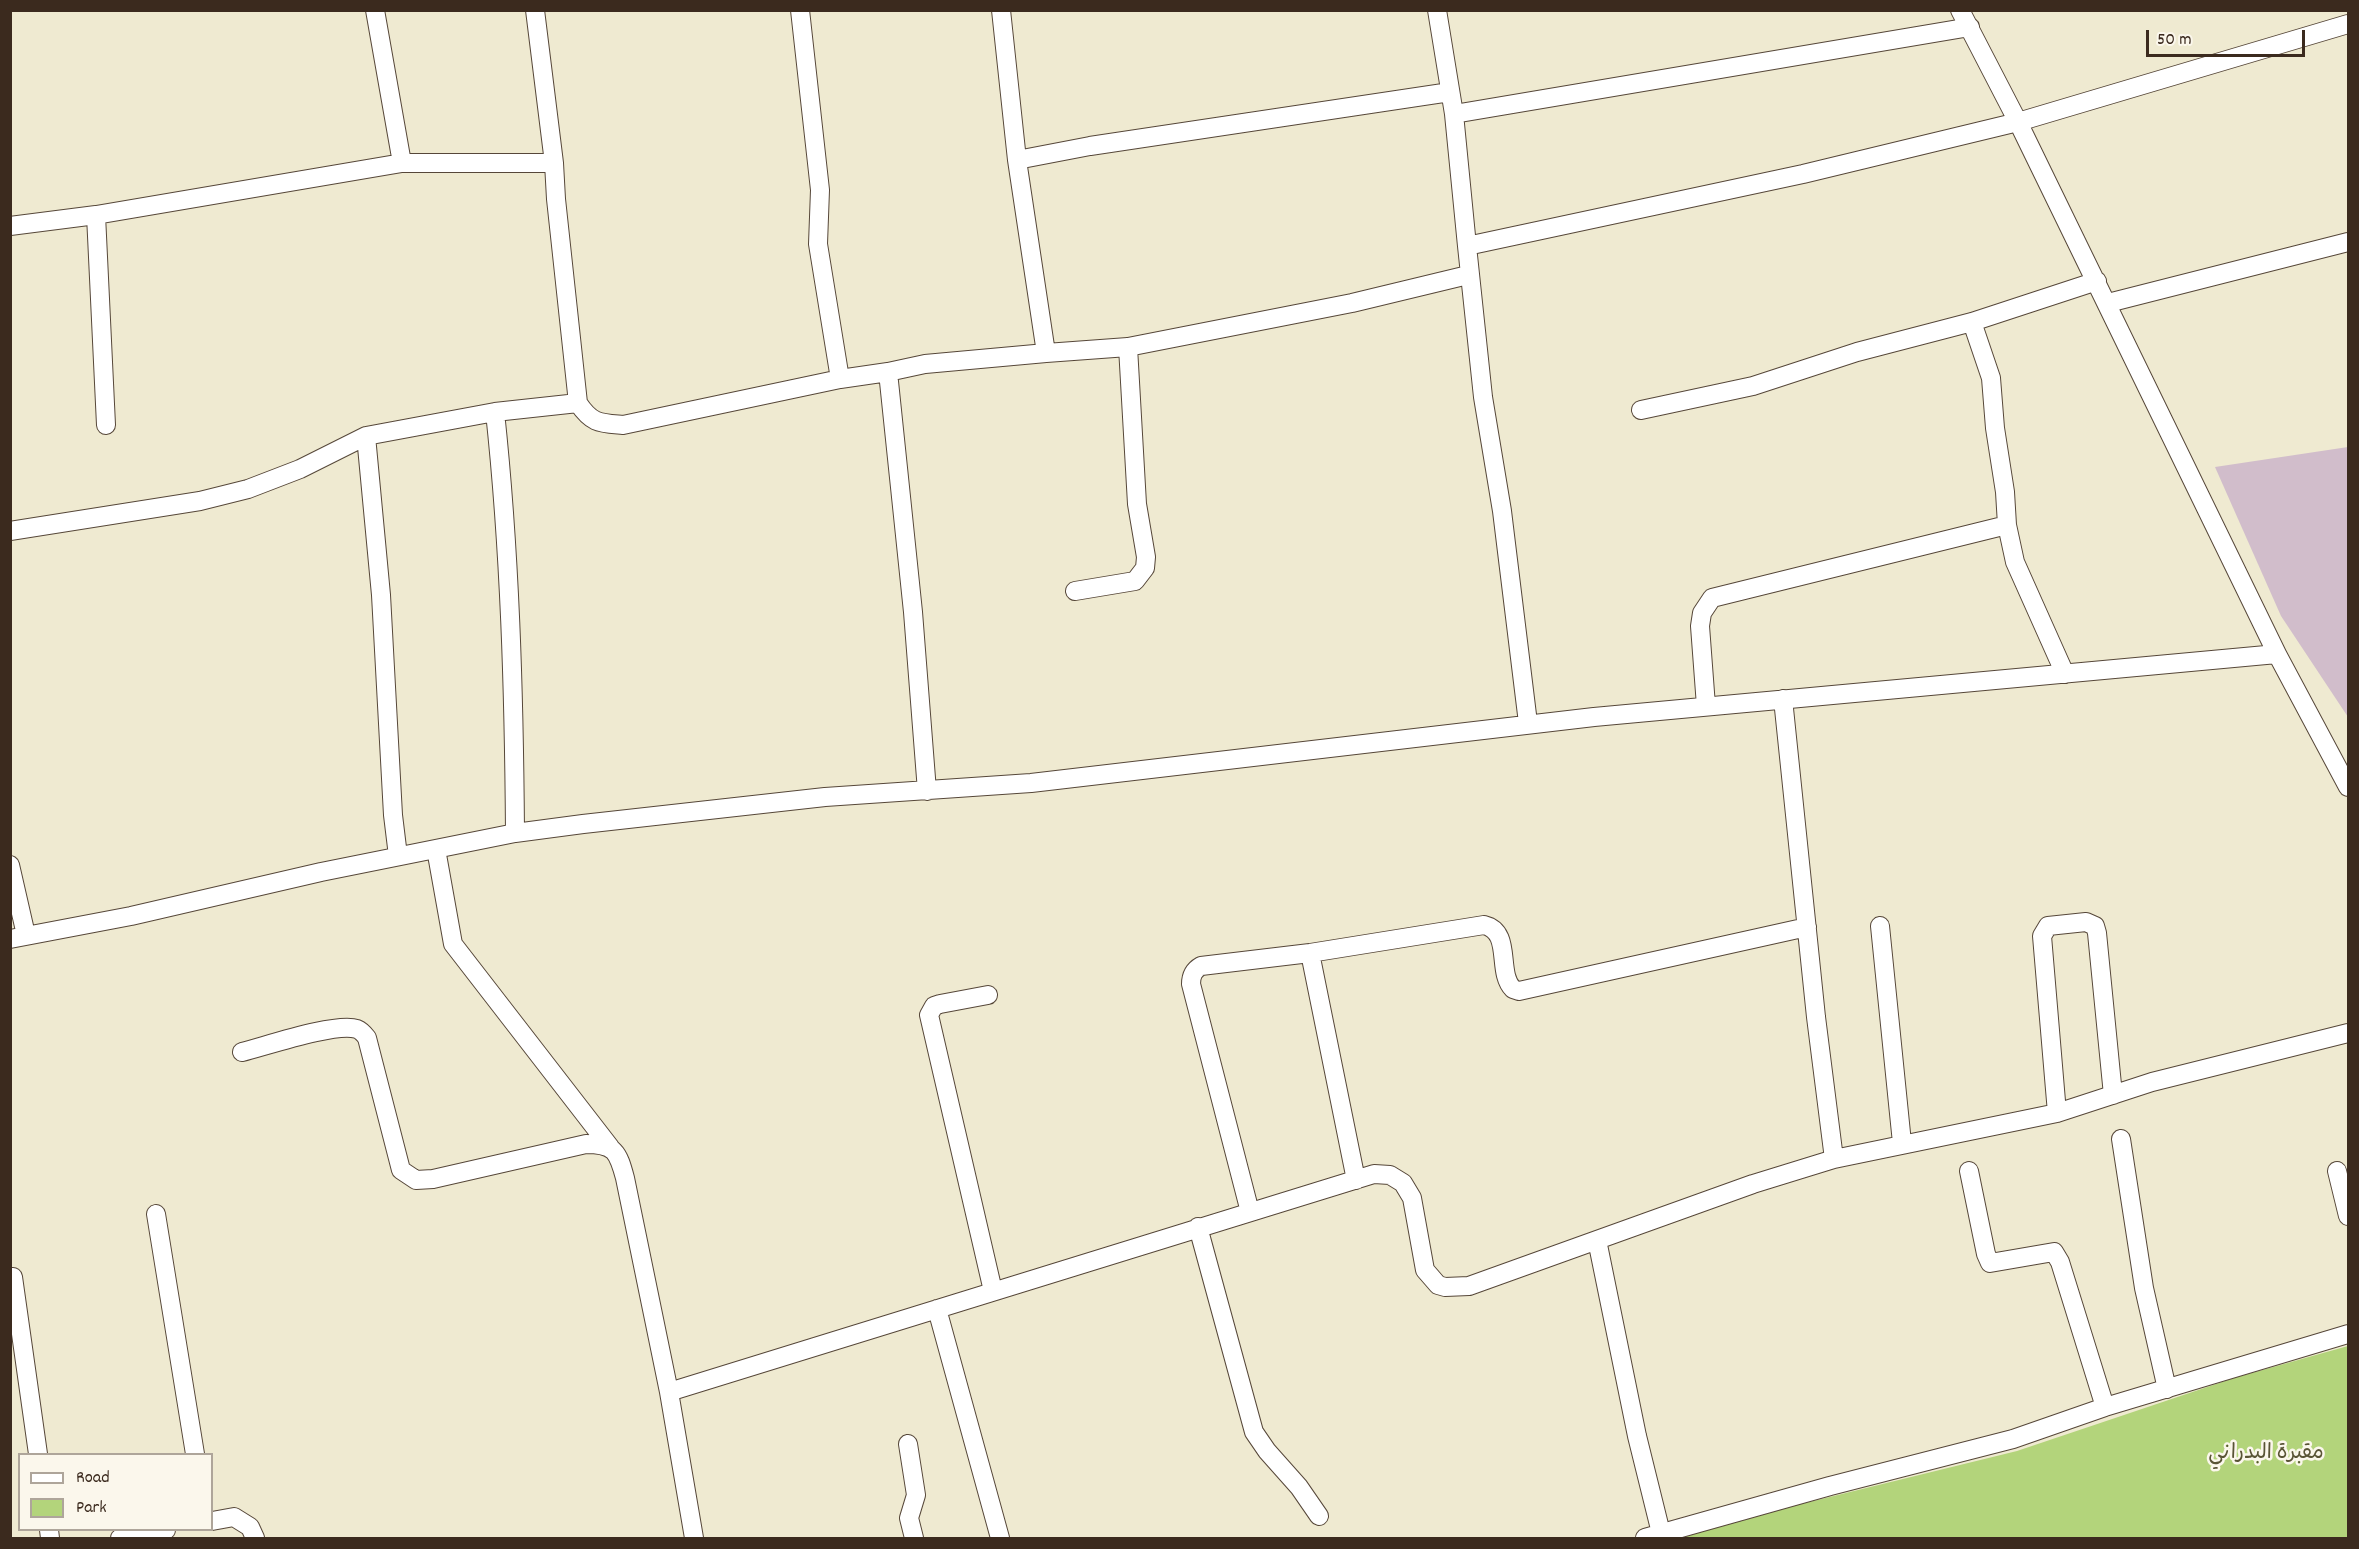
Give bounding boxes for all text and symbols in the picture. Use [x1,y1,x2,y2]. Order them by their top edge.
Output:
scale bar [2149,18,2308,56]
text: 50 m [2157,28,2192,53]
park label: مقبرة البدراني [2208,1442,2324,1468]
legend [18,1453,213,1531]
text: Road [76,1466,110,1491]
text: Park [76,1496,107,1521]

